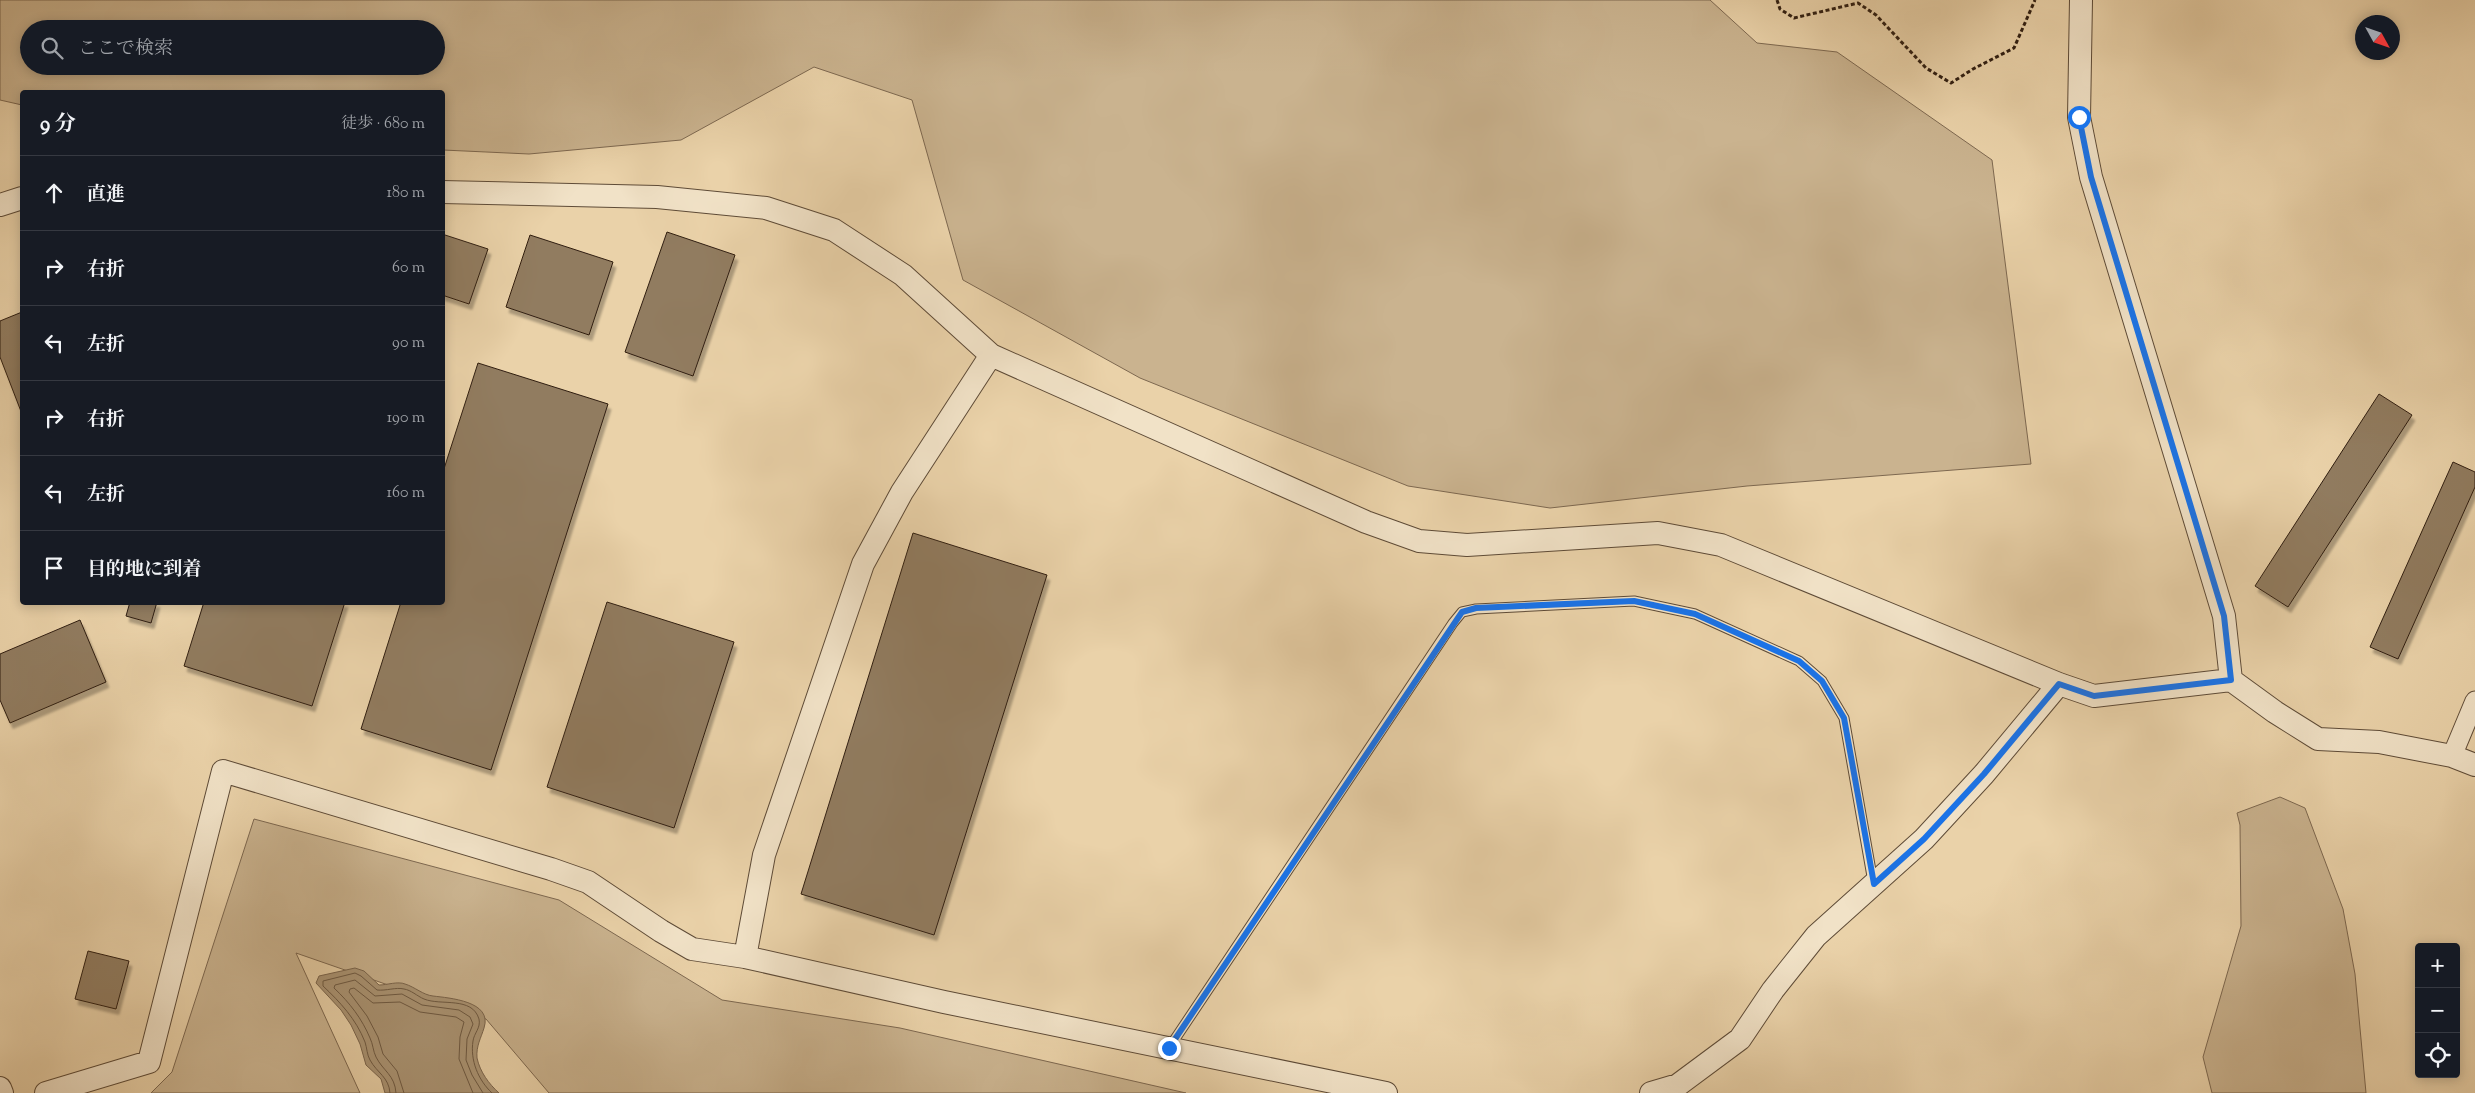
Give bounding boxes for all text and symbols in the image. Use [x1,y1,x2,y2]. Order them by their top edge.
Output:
north arrow [2355,15,2400,60]
search box [20,20,445,75]
icon: search [38,34,66,62]
text: ここで検索 [78,36,173,63]
route start [2068,106,2091,129]
text: 9 分 [40,110,76,140]
text: 徒歩 · 680 m [341,113,425,136]
icon: ahead [40,179,68,207]
text: 直進 [87,182,125,209]
text: 180 m [386,182,425,205]
icon: right [40,254,68,282]
text: 右折 [87,257,125,284]
text: 60 m [392,257,425,280]
icon: left [40,329,68,357]
text: 左折 [87,332,125,359]
text: 90 m [392,332,425,355]
icon: right [40,404,68,432]
text: 右折 [87,407,125,434]
text: 190 m [387,407,425,430]
icon: left [40,479,68,507]
text: 左折 [87,482,125,509]
text: 160 m [387,482,425,505]
icon: arrive [40,554,68,582]
text: 目的地に到着 [87,557,201,584]
map controls [2415,943,2460,1078]
button: + [2415,943,2460,988]
button: − [2415,988,2460,1033]
button: locate [2415,1033,2460,1078]
route end [1158,1037,1181,1060]

